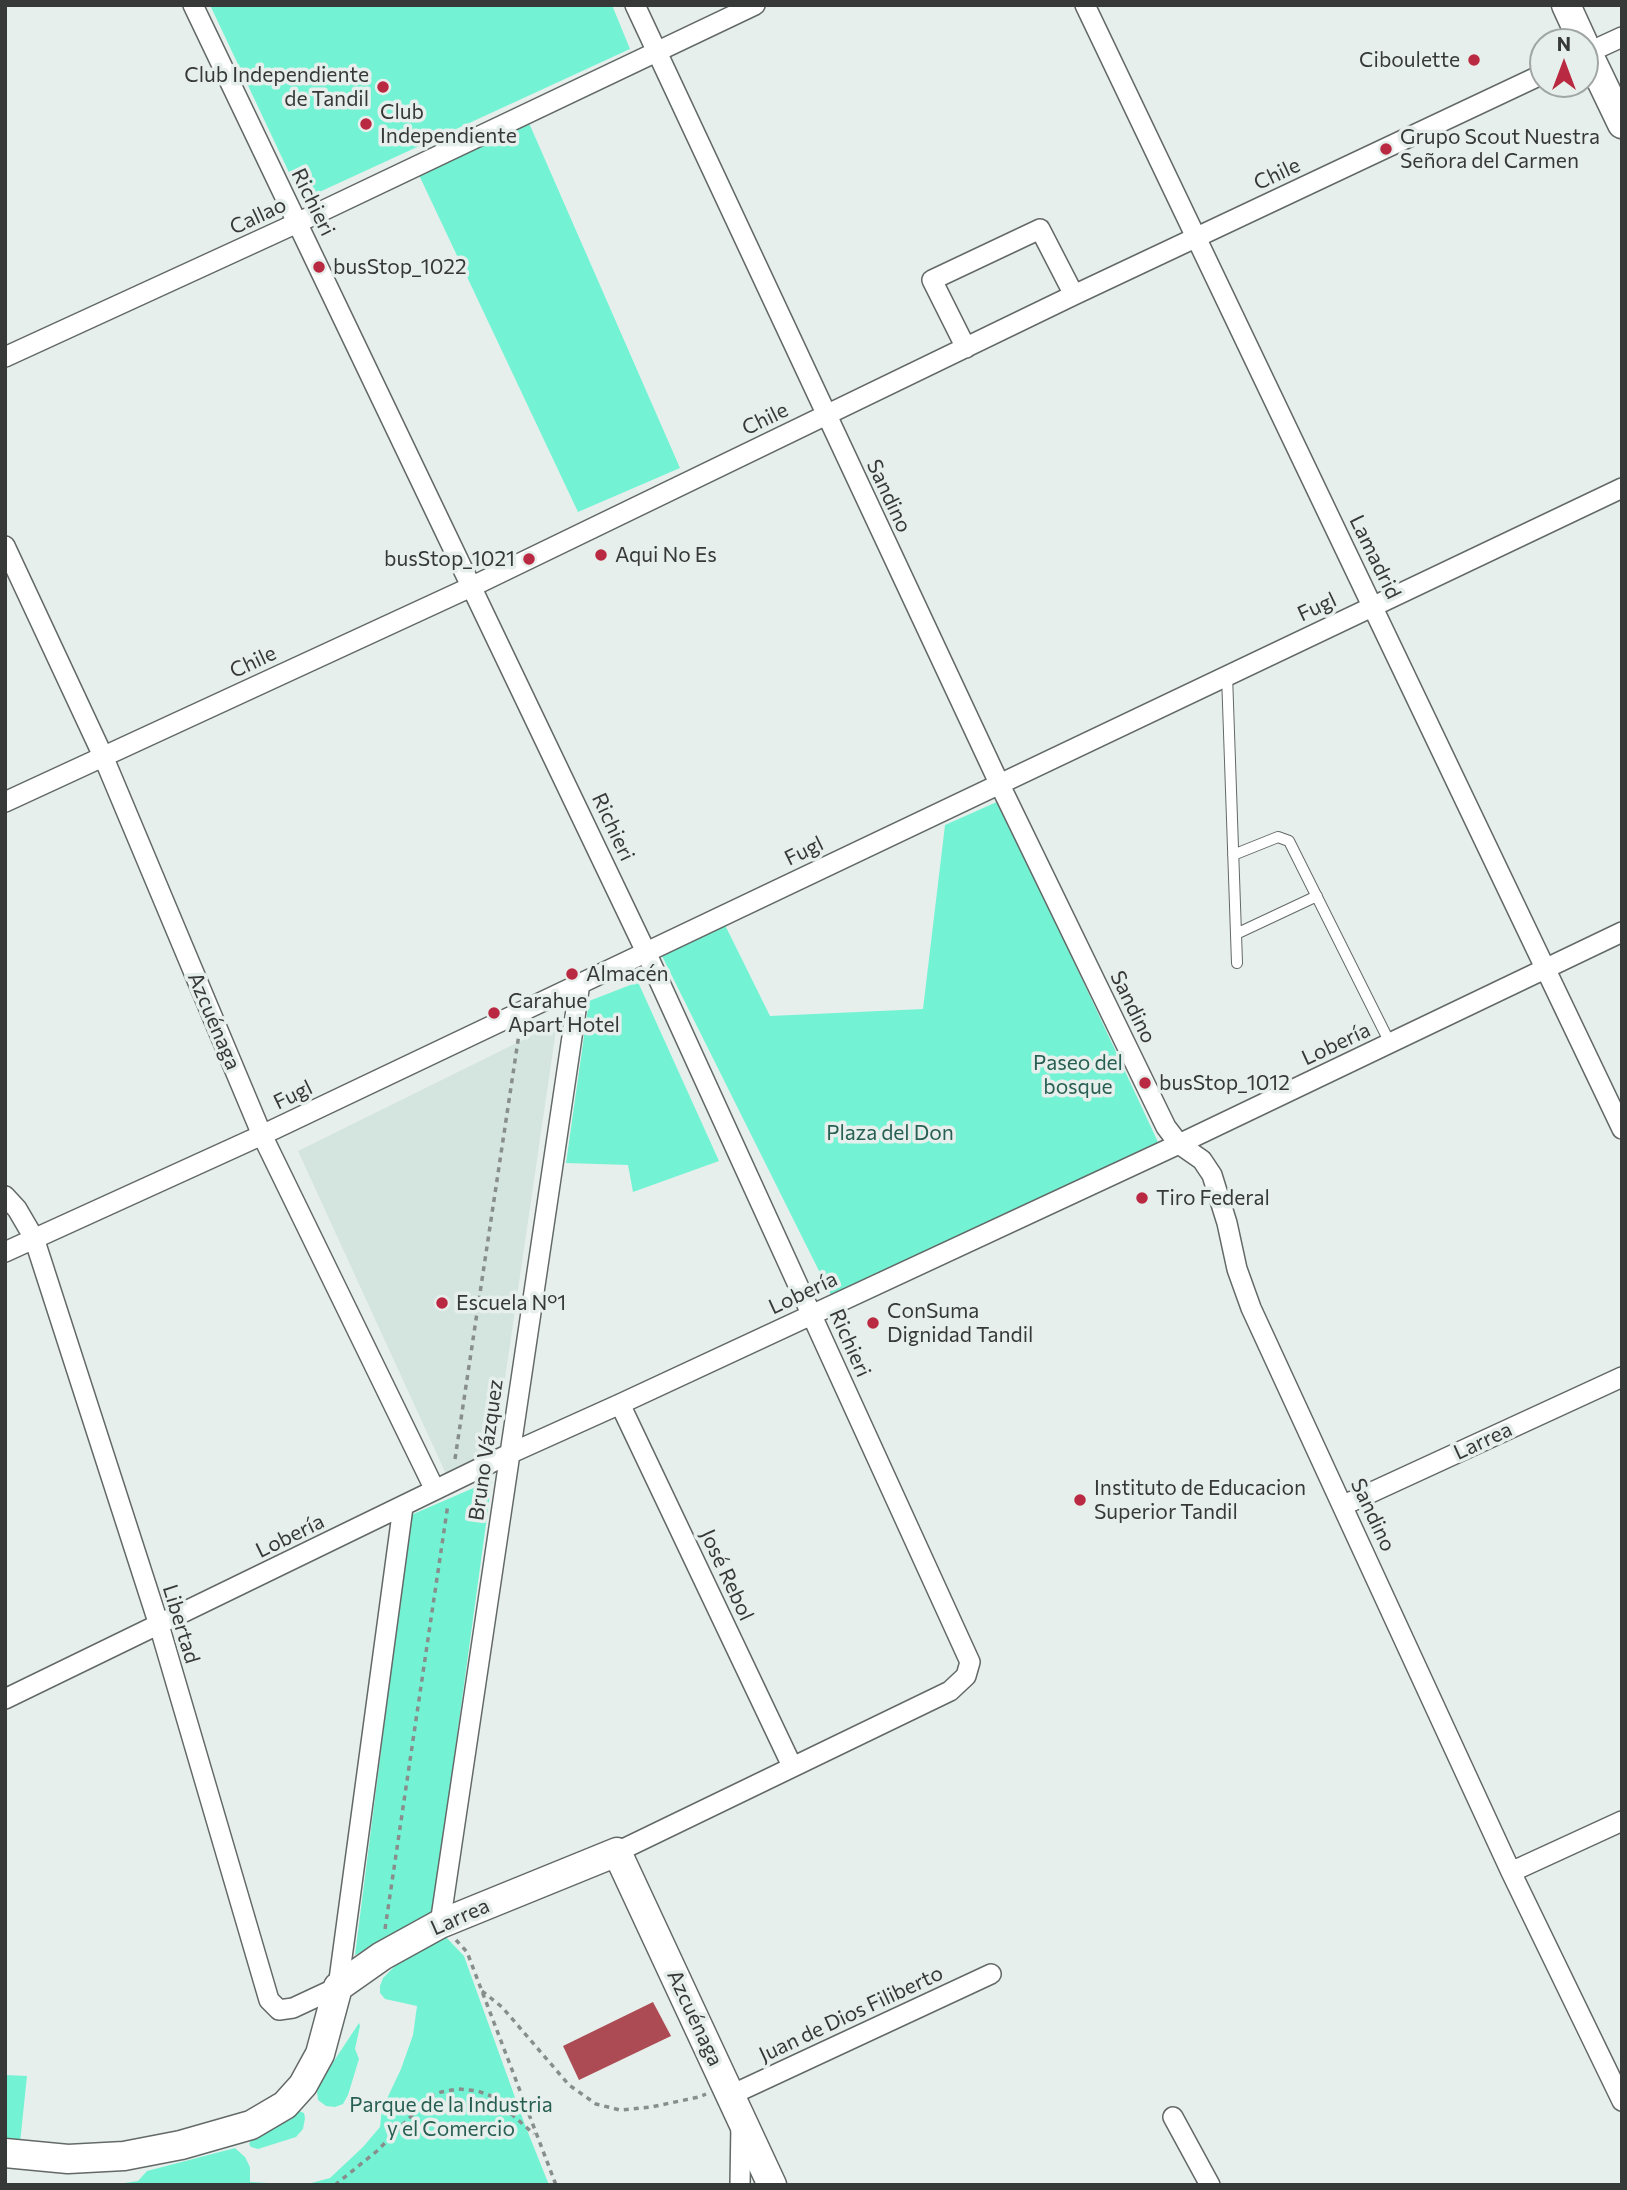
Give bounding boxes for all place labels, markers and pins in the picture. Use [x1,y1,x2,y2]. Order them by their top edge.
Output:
place label: Ciboulette [1359,47,1460,73]
marker: Ciboulette [1466,52,1482,68]
place label: Club Independiente de Tandil [184,62,369,112]
marker: Club Independiente de Tandil [375,79,391,95]
place label: Club Independiente [380,99,517,149]
marker: Club Independiente [358,116,374,132]
place label: Grupo Scout Nuestra Señora del Carmen [1400,124,1600,174]
marker: Grupo Scout Nuestra Señora del Carmen [1378,141,1394,157]
place label: busStop_1022 [333,254,467,280]
marker: busStop_1022 [311,259,327,275]
place label: Aqui No Es [615,542,717,568]
place label: busStop_1021 [384,546,515,572]
marker: Aqui No Es [593,547,609,563]
marker: busStop_1021 [521,551,537,567]
place label: Almacén [586,961,669,987]
marker: Almacén [564,966,580,982]
place label: Carahue Apart Hotel [508,988,620,1038]
marker: Carahue Apart Hotel [486,1005,502,1021]
place label: busStop_1012 [1159,1070,1290,1096]
marker: busStop_1012 [1137,1075,1153,1091]
place label: Tiro Federal [1156,1185,1270,1211]
marker: Tiro Federal [1134,1190,1150,1206]
place label: Escuela N°1 [456,1290,566,1316]
marker: Escuela N°1 [434,1295,450,1311]
place label: ConSuma Dignidad Tandil [887,1298,1033,1348]
marker: ConSuma Dignidad Tandil [865,1315,881,1331]
place label: Instituto de Educacion Superior Tandil [1094,1475,1306,1525]
marker: Instituto de Educacion Superior Tandil [1072,1492,1088,1508]

